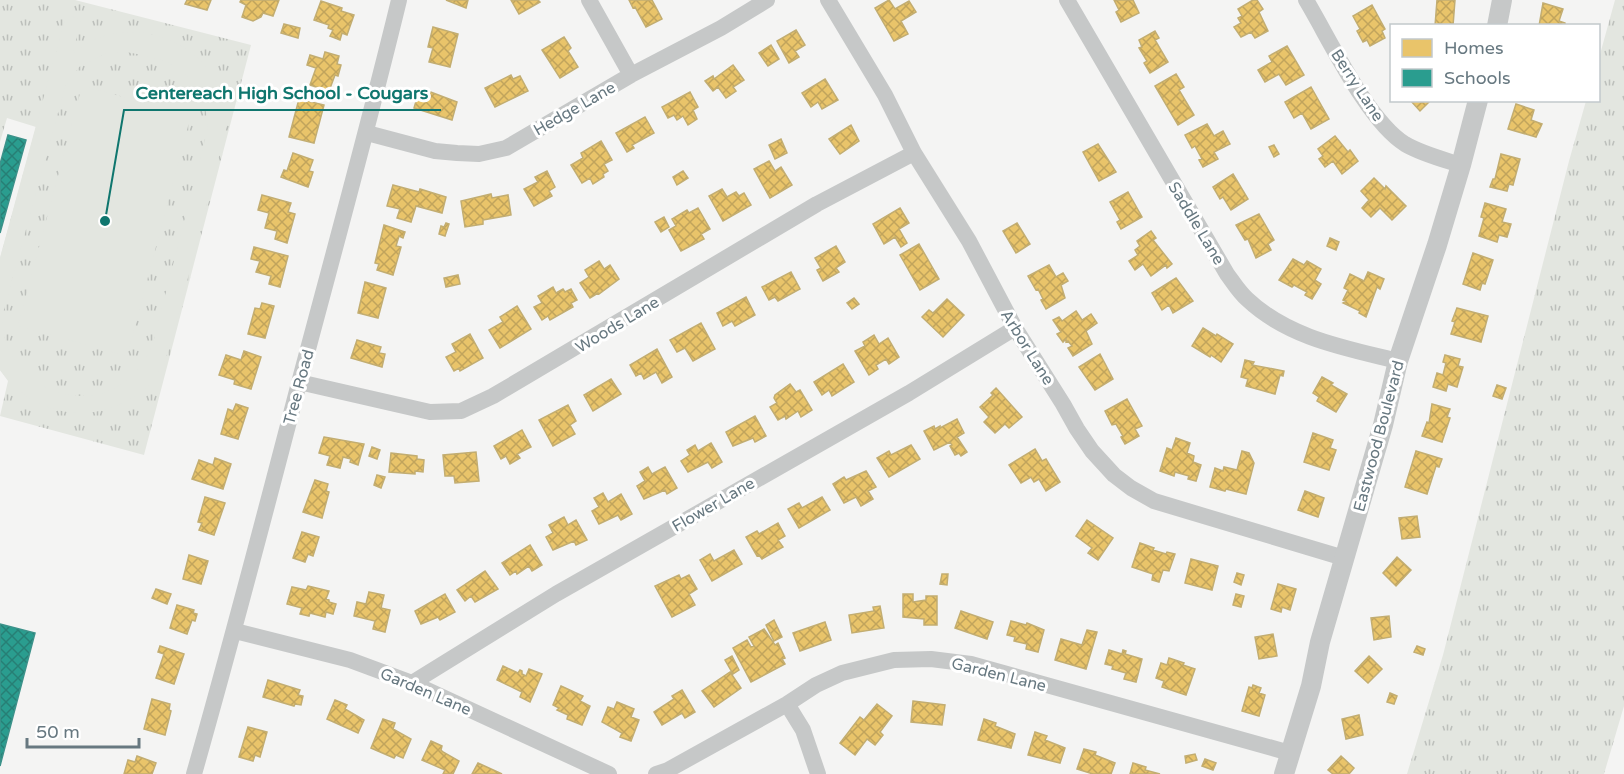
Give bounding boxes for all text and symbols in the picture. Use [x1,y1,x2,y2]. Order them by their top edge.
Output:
legend [1390,24,1600,102]
text: Homes [1444,37,1504,59]
street label: Berry Lane [1326,46,1388,125]
text: Schools [1444,67,1511,89]
callout: Centereach High School - Cougars [124,74,441,110]
street label: Hedge Lane [530,77,619,140]
text: Centereach High School - Cougars [135,82,429,104]
street label: Saddle Lane [1164,178,1229,269]
street label: Woods Lane [572,292,663,358]
street label: Arbor Lane [996,306,1058,389]
street label: Tree Road [279,347,319,427]
street label: Eastwood Boulevard [1349,358,1409,514]
street label: Flower Lane [669,473,758,537]
street label: Garden Lane [949,654,1048,696]
street label: Garden Lane [377,664,474,720]
scale bar [27,711,140,749]
text: 50 m [36,721,80,743]

